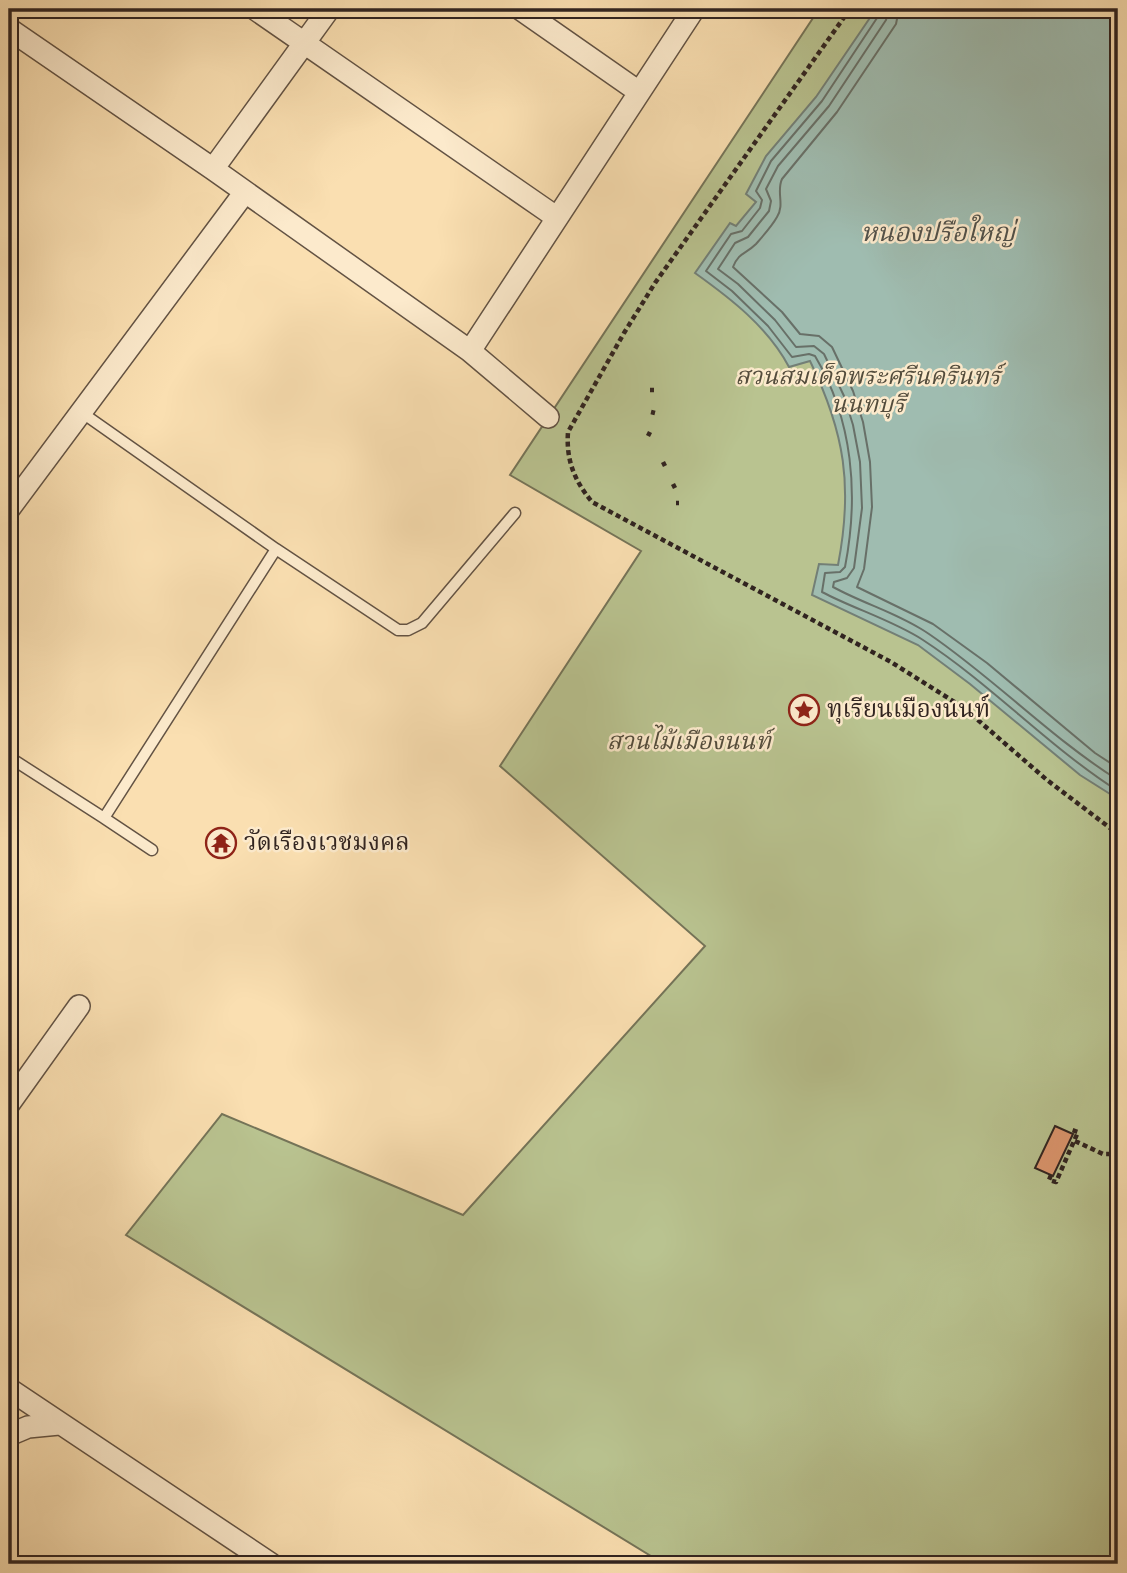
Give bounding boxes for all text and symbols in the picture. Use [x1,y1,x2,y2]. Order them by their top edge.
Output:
water label: หนองปรือใหญ่ [861,214,1019,249]
park label: สวนสมเด็จพระศรีนครินทร์ นนทบุรี [735,362,1007,420]
place icon: ทุเรียนเมืองนนท์ [787,693,821,727]
place label: ทุเรียนเมืองนนท์ [827,693,990,725]
park label: สวนไม้เมืองนนท์ [607,724,776,757]
temple icon: วัดเรืองเวชมงคล [204,826,238,860]
place label: วัดเรืองเวชมงคล [244,828,410,858]

